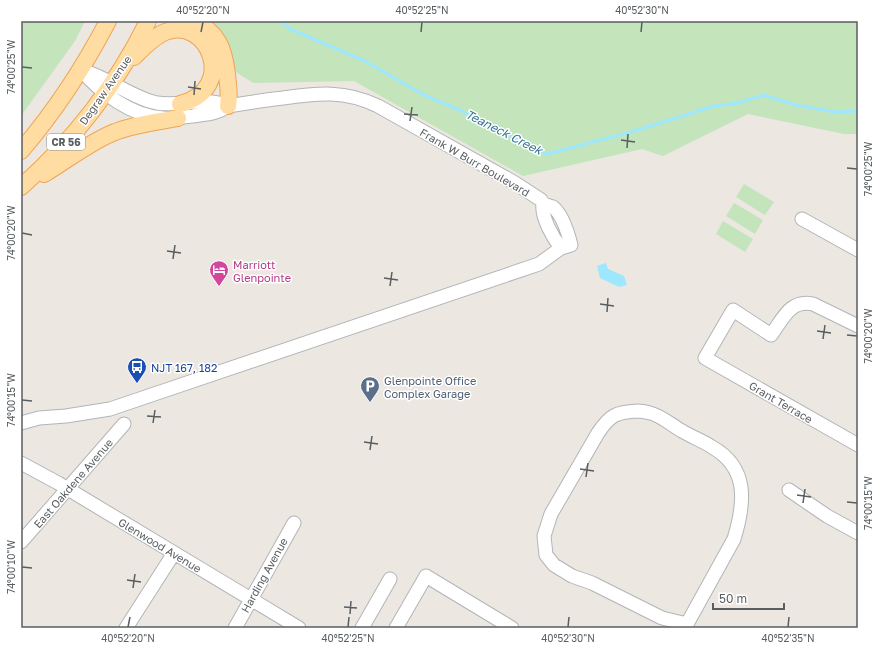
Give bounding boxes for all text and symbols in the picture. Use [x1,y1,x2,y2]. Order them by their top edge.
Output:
text: 40°52'20"N [176,4,230,16]
text: 40°52'25"N [395,4,449,16]
text: 40°52'30"N [615,4,669,16]
text: 74°00'25"W [5,39,17,94]
street label: Degraw Avenue [76,53,134,127]
water label: Teaneck Creek [463,106,546,158]
street label: Frank W Burr Boulevard [418,125,532,199]
road number: CR 56 [47,134,85,150]
text: 74°00'25"W [862,141,874,196]
text: 74°00'20"W [5,205,17,261]
place label: Marriott Glenpointe [233,258,291,284]
hotel icon: Marriott Glenpointe [208,259,230,287]
text: 74°00'20"W [862,308,874,364]
bus stop icon: NJT 167, 182 [126,356,148,384]
place label: NJT 167, 182 [151,361,217,374]
text: 74°00'15"W [5,373,17,427]
place label: Glenpointe Office Complex Garage [384,374,476,400]
parking icon: Glenpointe Office Complex Garage [359,375,381,403]
street label: Grant Terrace [747,379,815,425]
street label: East Oakdene Avenue [31,436,115,530]
text: 74°00'15"W [862,476,874,530]
street label: Glenwood Avenue [116,515,204,575]
street label: Harding Avenue [238,535,290,615]
text: 74°00'10"W [5,540,17,594]
scale bar [713,585,784,611]
text: 50 m [719,591,747,606]
text: 40°52'20"N [101,632,155,644]
text: 40°52'25"N [321,632,375,644]
text: 40°52'30"N [541,632,595,644]
text: 40°52'35"N [761,632,815,644]

